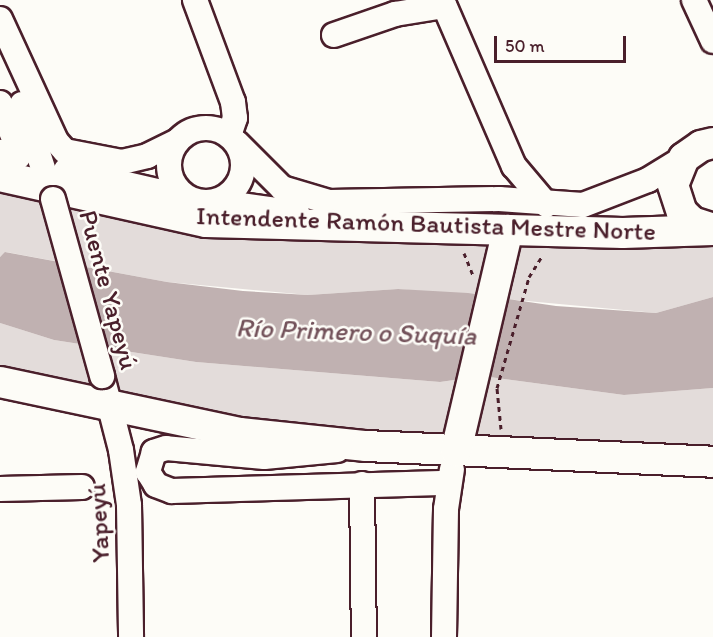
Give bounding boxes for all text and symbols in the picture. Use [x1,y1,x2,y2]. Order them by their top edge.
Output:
scale bar [497,24,629,62]
text: 50 m [505,35,545,57]
street label: Intendente Ramón Bautista Mestre Norte [195,200,657,248]
street label: Puente Yapeyú [72,207,144,373]
water label: Río Primero o Suquía [235,311,477,351]
street label: Yapeyú [81,483,117,563]

